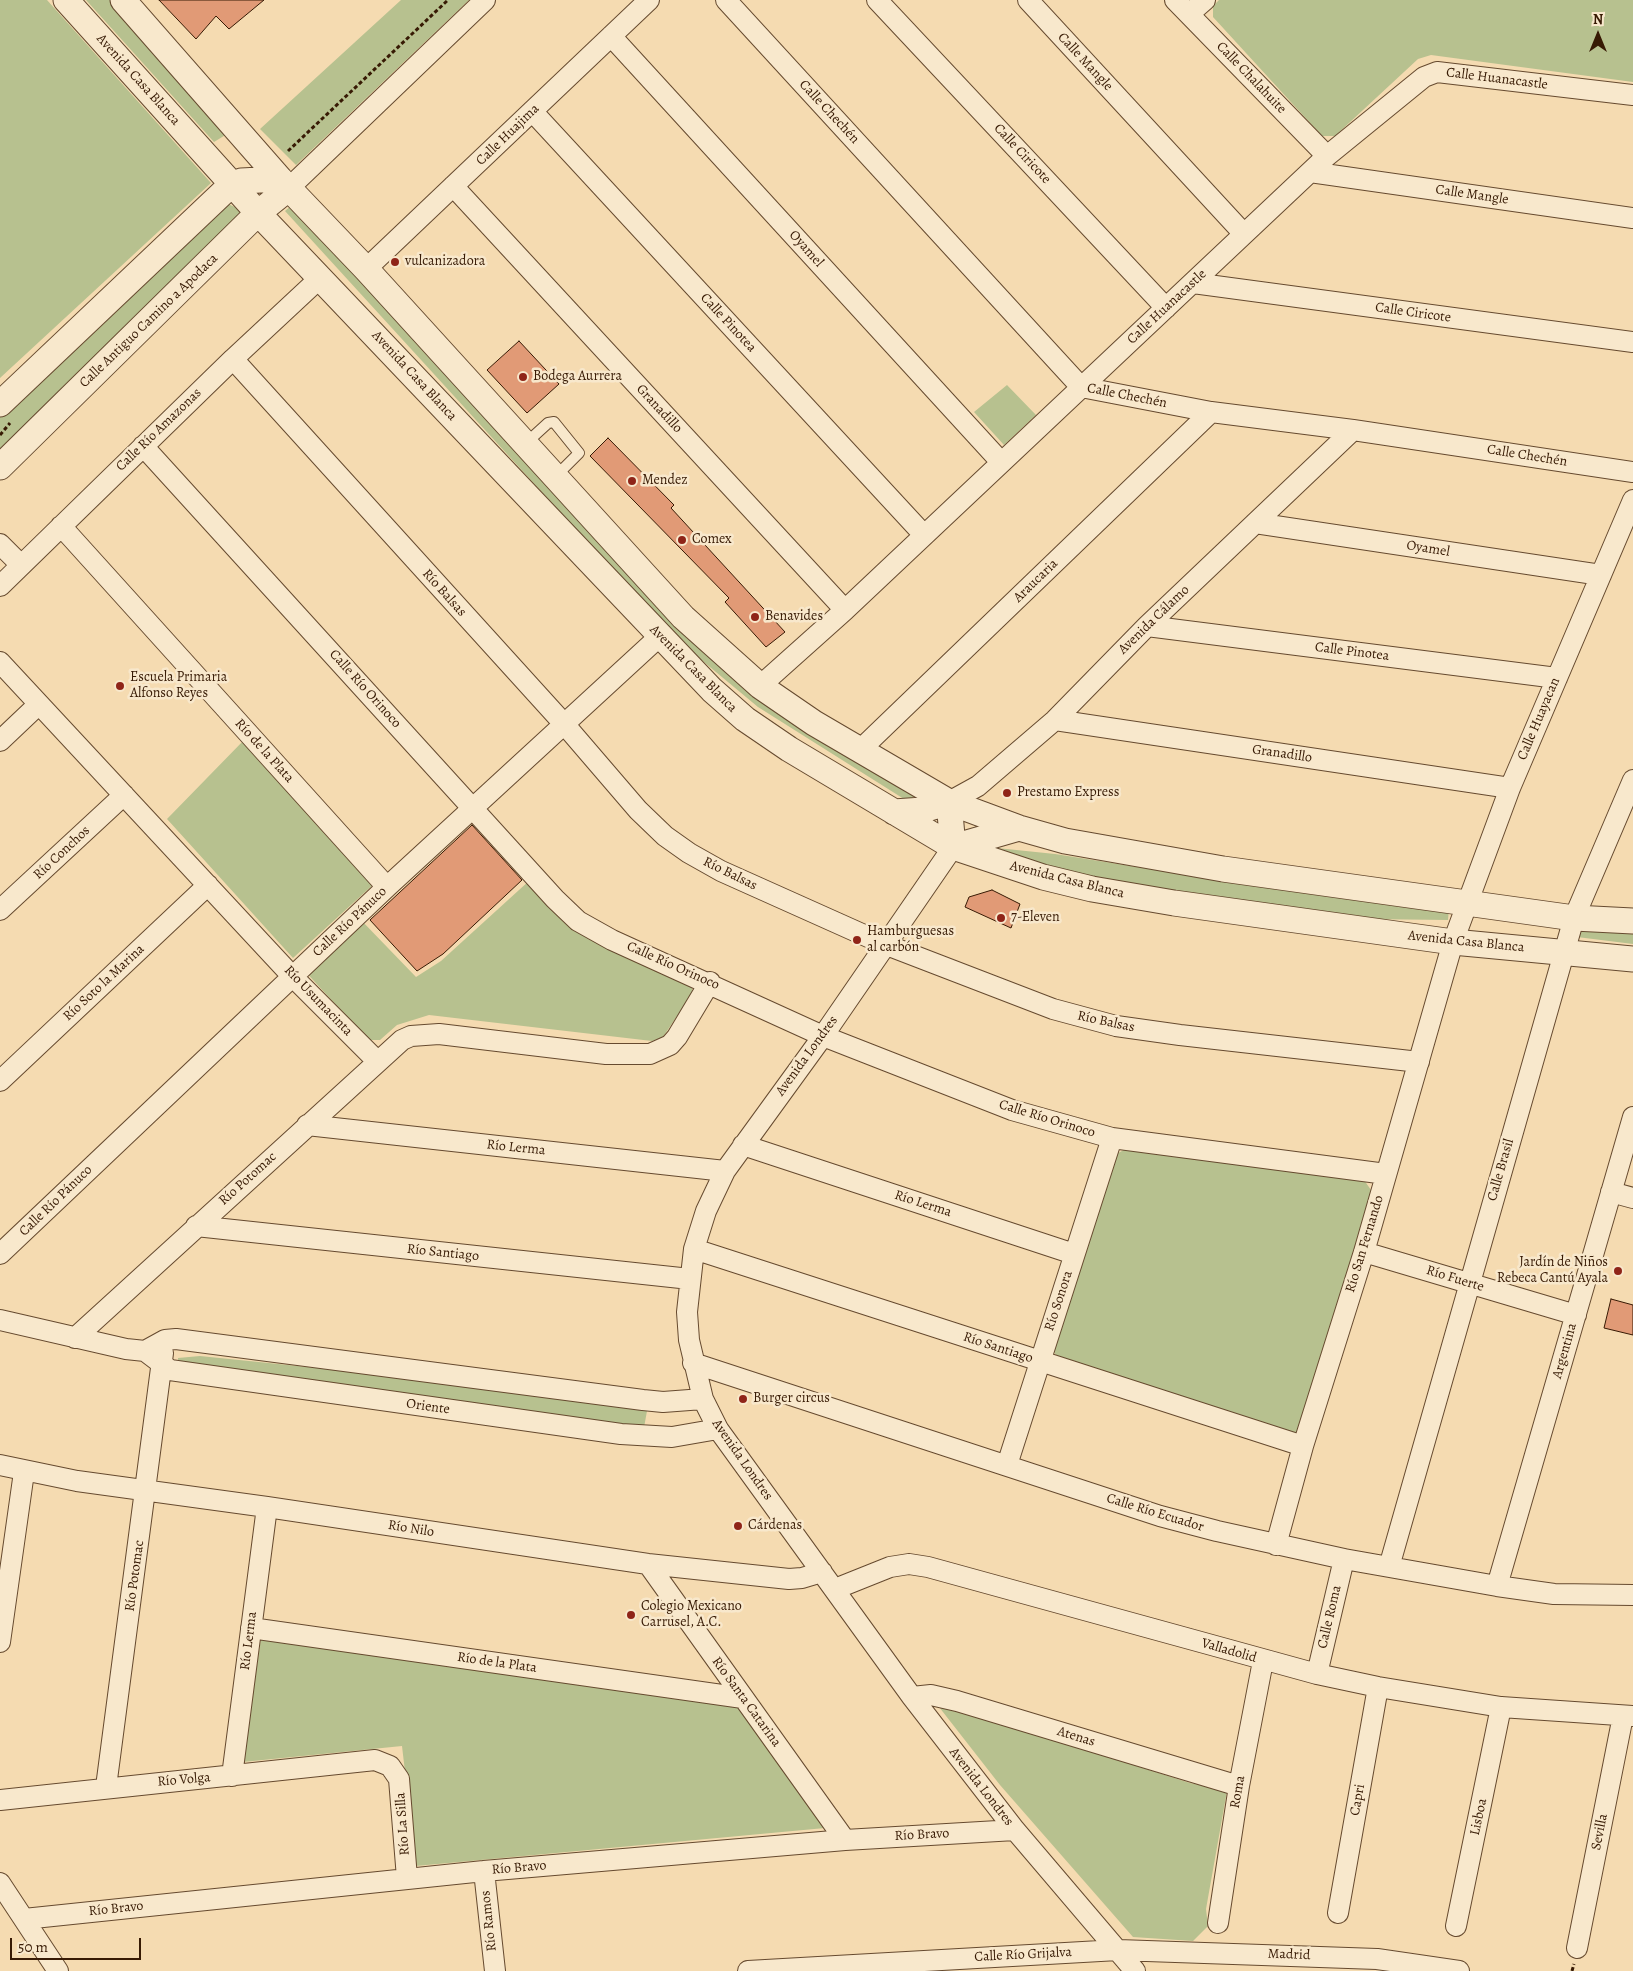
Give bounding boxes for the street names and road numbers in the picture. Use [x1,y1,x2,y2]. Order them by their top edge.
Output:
street label: Calle Mangle [1054,29,1116,95]
street label: Avenida Casa Blanca [93,31,183,129]
street label: Calle Chalahuite [1212,38,1290,118]
street label: Calle Huanacastle [1445,64,1549,94]
street label: Calle Chechén [795,77,863,147]
street label: Calle Huajima [473,101,543,169]
street label: Calle Ciricote [990,120,1054,188]
street label: Calle Mangle [1434,182,1510,208]
street label: Oyamel [785,227,827,271]
street label: Calle Antiguo Camino a Apodaca [76,250,222,392]
street label: Calle Huanacastle [1124,266,1210,348]
street label: Calle Pinotea [696,290,760,356]
street label: Calle Ciricote [1374,299,1452,327]
street label: Avenida Casa Blanca [368,327,460,425]
street label: Calle Chechén [1086,380,1168,412]
street label: Granadillo [632,381,686,437]
street label: Calle Río Amazonas [113,385,205,475]
street label: Calle Chechén [1486,441,1568,471]
street label: Oyamel [1405,537,1451,561]
street label: Araucaria [1010,556,1062,606]
street label: Río Balsas [418,566,470,620]
street label: Avenida Cálamo [1115,582,1193,658]
street label: Avenida Casa Blanca [646,622,740,716]
street label: Calle Pinotea [1314,639,1390,665]
street label: Calle Río Orinoco [325,646,405,732]
street label: Calle Huayacan [1514,675,1564,763]
street label: Río de la Plata [231,716,297,786]
street label: Granadillo [1251,741,1313,767]
street label: Río Conchos [30,823,94,883]
street label: Río Balsas [700,854,760,894]
street label: Avenida Casa Blanca [1008,858,1126,902]
street label: Calle Río Pánuco [309,883,391,961]
street label: Avenida Casa Blanca [1407,928,1525,956]
street label: Calle Río Orinoco [624,938,722,994]
street label: Río Soto la Marina [60,941,148,1025]
street label: Río Usumacinta [280,962,356,1040]
street label: Río Balsas [1076,1008,1136,1036]
street label: Avenida Londres [772,1013,842,1099]
street label: Calle Río Orinoco [997,1096,1097,1142]
street label: Río Lerma [486,1137,546,1159]
street label: Calle Brasil [1484,1137,1518,1203]
street label: Río Potomac [216,1149,280,1209]
street label: Calle Río Pánuco [16,1162,96,1240]
street label: Río Lerma [892,1187,954,1221]
street label: Río San Fernando [1342,1193,1388,1295]
street label: Río Santiago [406,1241,480,1265]
street label: Río Fuerte [1424,1262,1486,1296]
street label: Río Sonora [1041,1269,1077,1333]
street label: Argentina [1549,1321,1581,1381]
street label: Río Santiago [961,1329,1035,1367]
street label: Oriente [405,1396,451,1418]
street label: Avenida Londres [708,1416,776,1504]
street label: Calle Río Ecuador [1104,1490,1206,1536]
street label: Río Nilo [387,1517,435,1541]
street label: Río Potomac [122,1539,148,1613]
street label: Calle Roma [1315,1584,1345,1650]
street label: Río Lerma [237,1611,261,1671]
street label: Valladolid [1199,1635,1259,1667]
street label: Río de la Plata [456,1649,538,1677]
street label: Río Santa Catarina [708,1654,784,1750]
street label: Atenas [1055,1723,1097,1751]
street label: Avenida Londres [945,1744,1017,1830]
street label: Río Volga [157,1769,211,1791]
street label: Roma [1227,1774,1249,1810]
street label: Capri [1347,1783,1369,1817]
street label: Río La Silla [392,1792,414,1856]
street label: Lisboa [1467,1797,1491,1837]
street label: Sevilla [1588,1812,1612,1852]
street label: Río Bravo [894,1825,950,1845]
street label: Río Bravo [491,1857,547,1879]
street label: Río Ramos [477,1890,501,1952]
street label: Río Bravo [88,1898,144,1920]
street label: Calle Río Grijalva [974,1944,1072,1966]
street label: Madrid [1267,1946,1311,1964]

